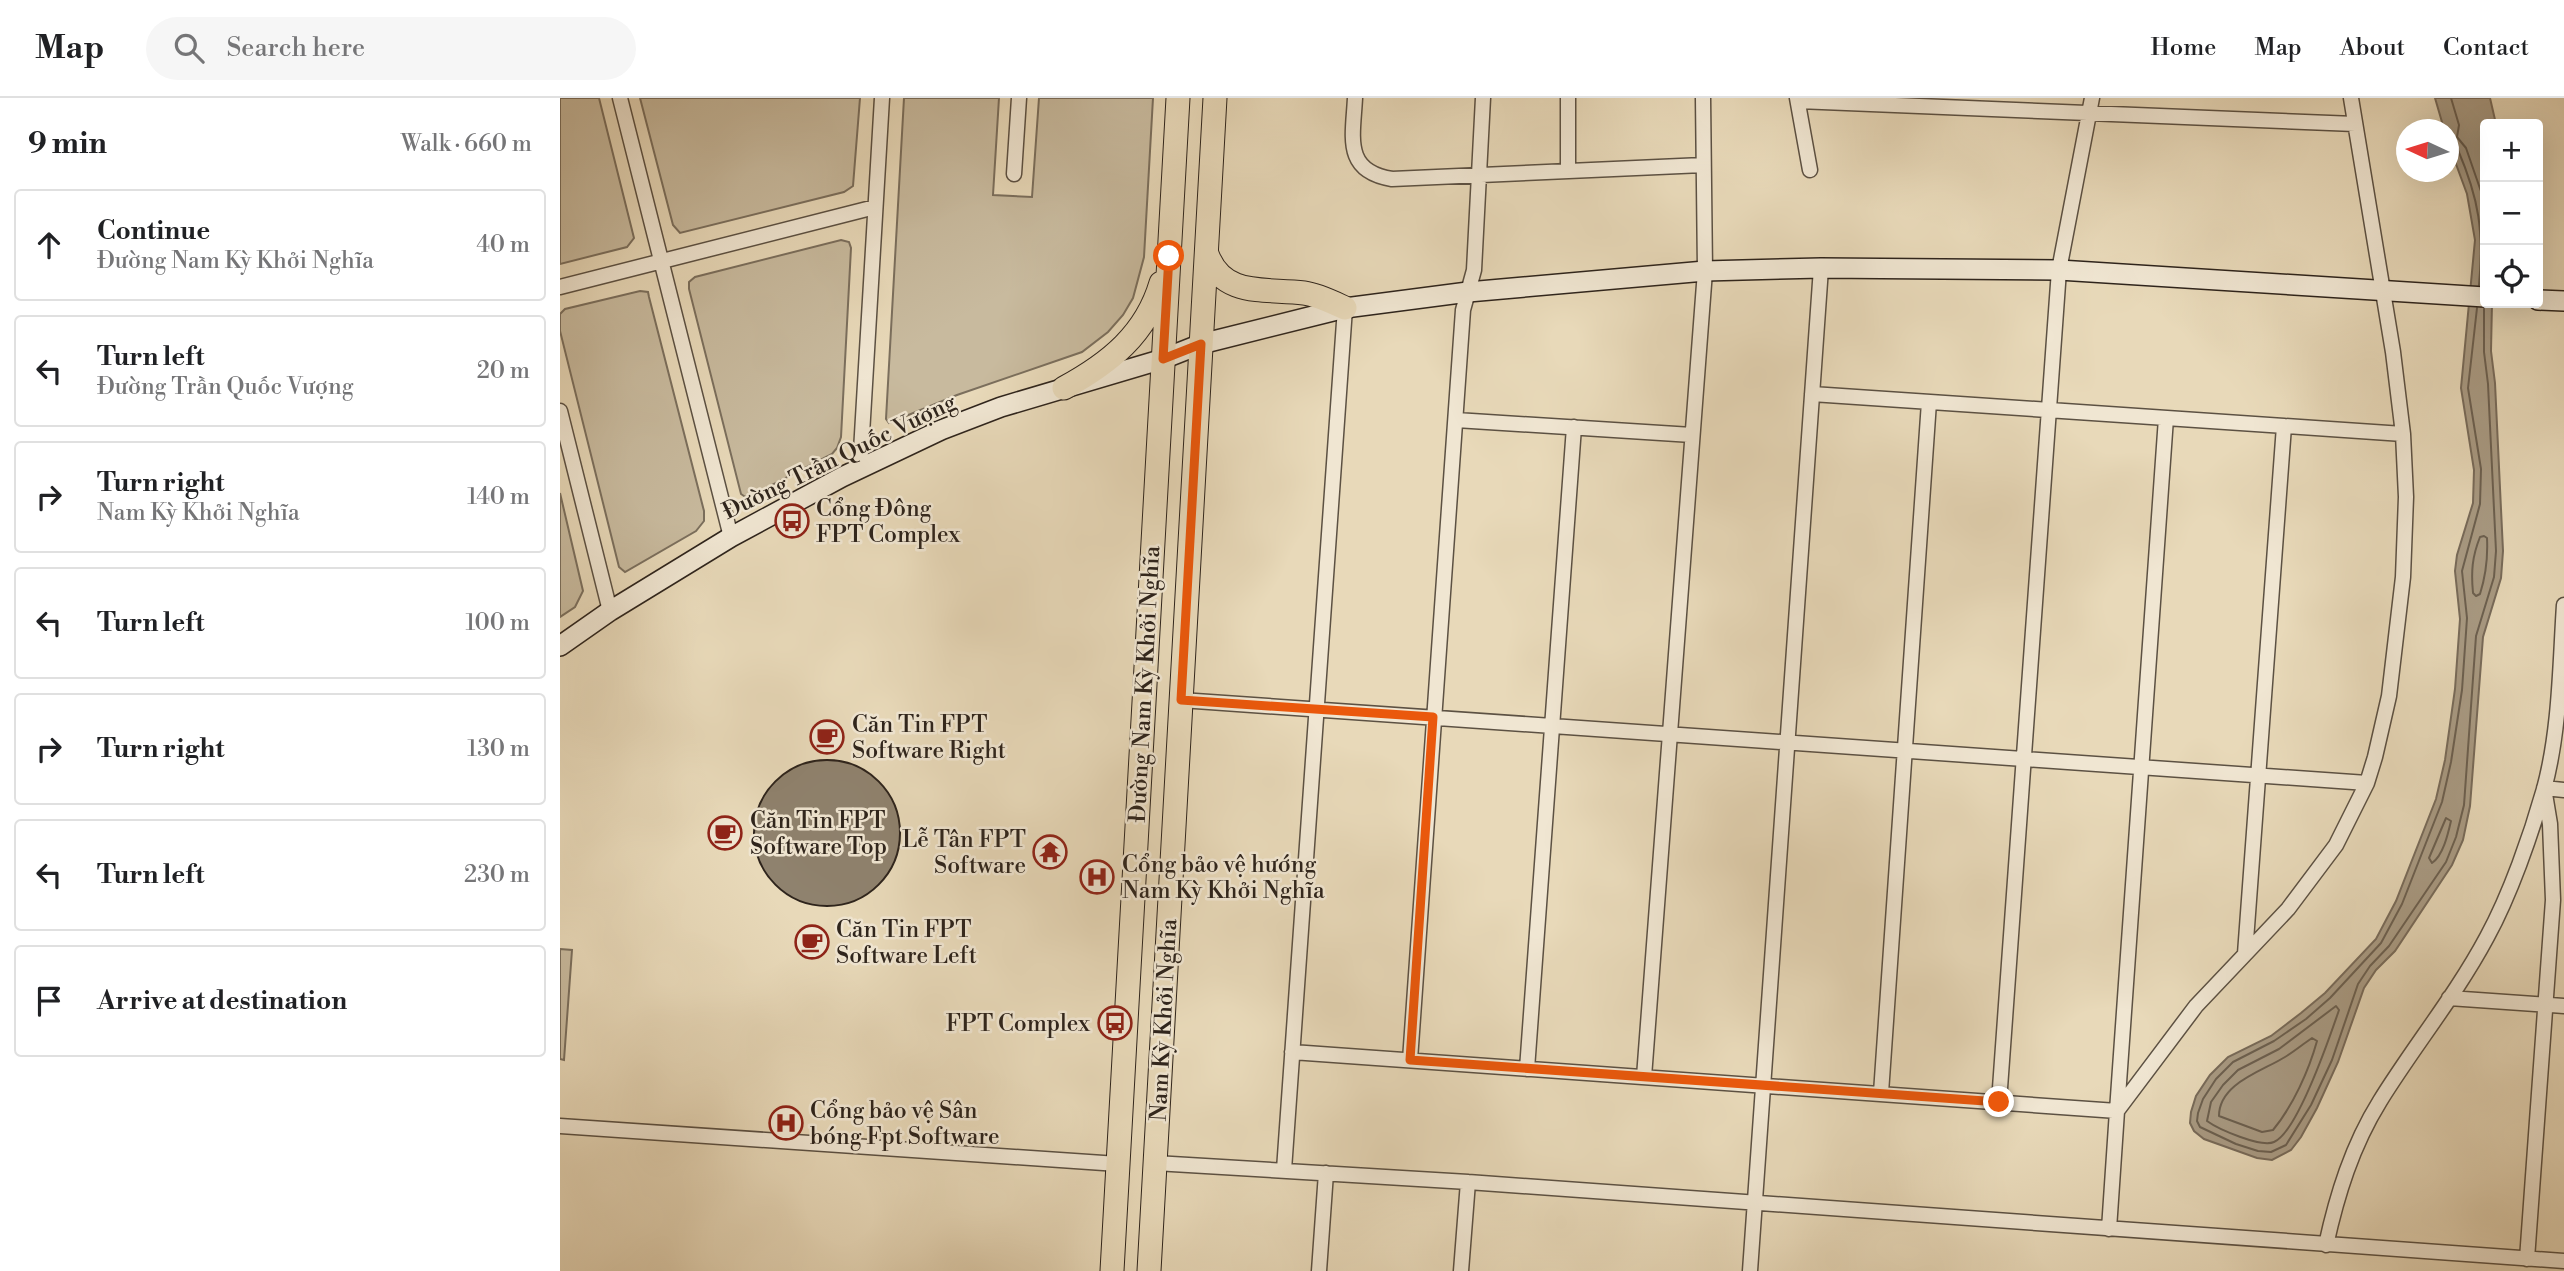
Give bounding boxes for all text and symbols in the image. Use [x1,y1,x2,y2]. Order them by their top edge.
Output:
search box [146,17,636,80]
text: Map [35,28,104,69]
icon: search [170,29,208,67]
text: Search here [226,32,365,64]
text: Home [2151,33,2216,63]
text: Map [2254,33,2302,63]
text: About [2340,33,2405,63]
text: Contact [2443,33,2529,63]
north arrow [2396,119,2459,182]
map controls [2480,119,2543,308]
button: + [2480,119,2543,182]
text: 9 min [28,125,107,163]
text: Walk · 660 m [401,130,532,158]
button: − [2480,182,2543,245]
text: Continue [97,215,210,247]
icon: ahead [30,226,68,264]
text: 40 m [476,231,530,259]
route start [1153,240,1184,271]
button: locate [2480,245,2543,308]
text: Đường Nam Kỳ Khởi Nghĩa [97,247,374,275]
text: Turn left [97,341,205,373]
icon: left [30,352,68,390]
text: 20 m [477,357,530,385]
text: Đường Trần Quốc Vượng [97,373,354,401]
street label: Đường Trần Quốc Vượng [718,388,961,526]
text: Turn right [97,467,225,499]
icon: right [30,478,68,516]
text: 140 m [467,483,530,511]
place label: Cổng Đông FPT Complex [816,495,961,549]
text: Nam Kỳ Khởi Nghĩa [97,499,300,527]
bus stop icon: Cổng Đông FPT Complex [773,502,811,540]
street label: Đường Nam Kỳ Khởi Nghĩa [1124,545,1166,823]
icon: left [30,604,68,642]
text: Turn left [97,607,205,639]
text: 100 m [465,609,530,637]
place label: Căn Tin FPT Software Right [852,711,1006,765]
cafe icon: Căn Tin FPT Software Right [808,718,846,756]
icon: right [30,730,68,768]
text: Turn right [97,733,225,765]
text: 130 m [467,735,530,763]
place label: Căn Tin FPT Software Top [750,807,887,861]
cafe icon: Căn Tin FPT Software Top [706,814,744,852]
place label: Lễ Tân FPT Software [902,826,1026,880]
temple icon: Lễ Tân FPT Software [1031,833,1069,871]
place label: Cổng bảo vệ hướng Nam Kỳ Khởi Nghĩa [1122,851,1325,905]
icon: left [30,856,68,894]
hospital icon: Cổng bảo vệ hướng Nam Kỳ Khởi Nghĩa [1078,858,1116,896]
text: Turn left [97,859,205,891]
text: 230 m [464,861,530,889]
place label: Căn Tin FPT Software Left [836,916,977,970]
street label: Nam Kỳ Khởi Nghĩa [1145,918,1183,1122]
cafe icon: Căn Tin FPT Software Left [793,923,831,961]
icon: arrive [30,982,68,1020]
text: Arrive at destination [97,985,347,1017]
bus stop icon: FPT Complex [1096,1004,1134,1042]
place label: FPT Complex [946,1010,1090,1038]
route end [1983,1086,2014,1117]
place label: Cổng bảo vệ Sân bóng Fpt Software [810,1097,1000,1151]
hospital icon: Cổng bảo vệ Sân bóng Fpt Software [767,1104,805,1142]

